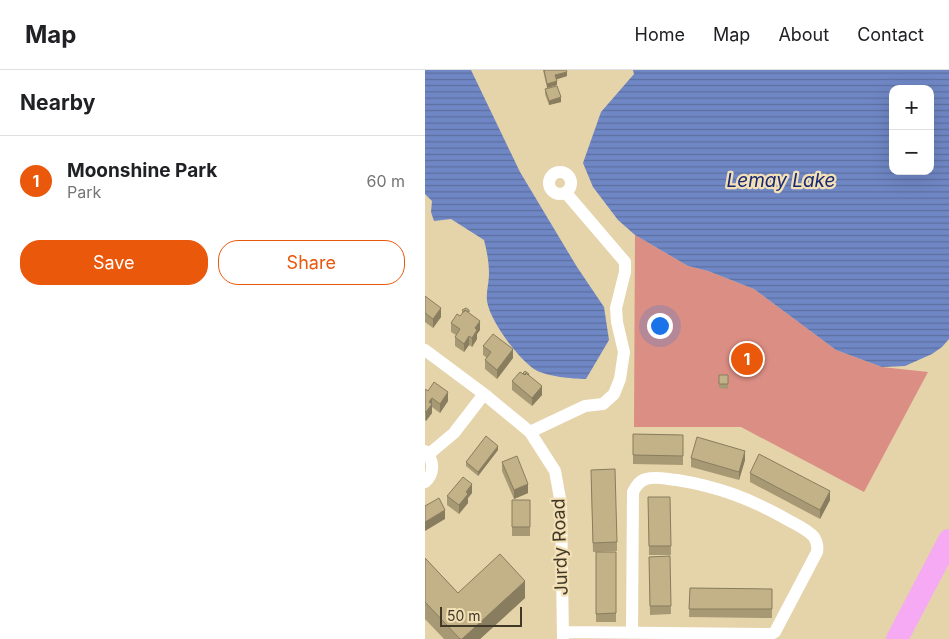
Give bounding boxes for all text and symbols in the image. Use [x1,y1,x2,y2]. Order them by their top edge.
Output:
text: Map [25,20,76,49]
text: Home [635,24,685,45]
text: Map [713,24,750,45]
text: About [778,24,829,45]
text: Contact [857,24,924,45]
map controls [889,85,934,175]
button: + [889,85,934,130]
text: Nearby [20,90,95,115]
button: − [889,130,934,175]
text: Moonshine Park [67,159,217,182]
water label: Lemay Lake [726,169,836,192]
text: 1 [33,171,39,191]
text: 60 m [366,171,405,191]
text: Park [67,182,101,202]
button: Save [20,240,208,285]
button: Share [218,240,405,285]
your location [647,313,673,339]
pin: 1 [731,340,763,378]
street label: Jurdy Road [547,498,572,596]
scale bar [440,604,523,627]
text: 50 m [447,607,481,624]

